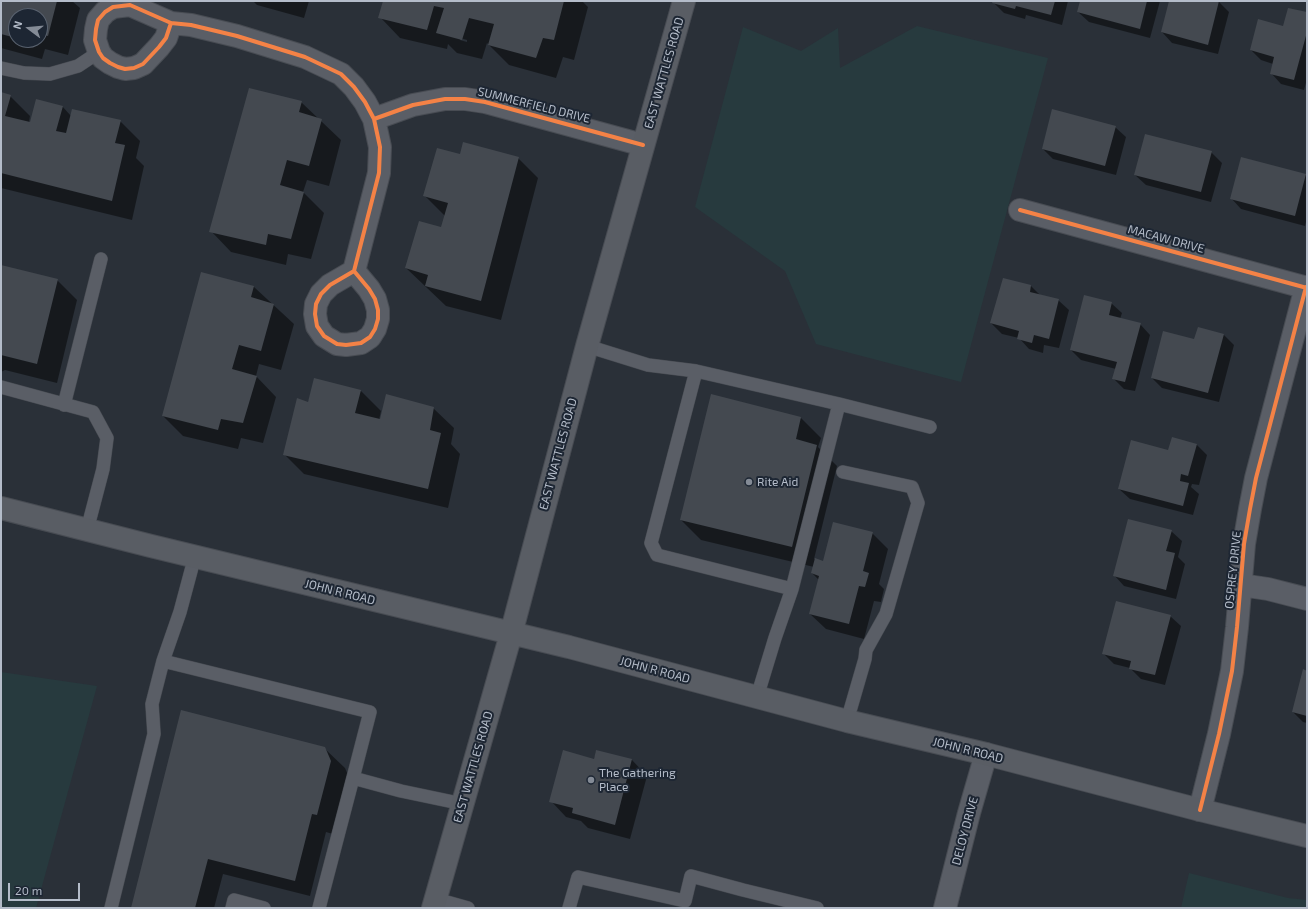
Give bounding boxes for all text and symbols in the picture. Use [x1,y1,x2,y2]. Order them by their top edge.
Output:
north arrow [8,8,48,48]
street label: EAST WATTLES ROAD [641,16,687,130]
text: N [10,19,24,30]
street label: SUMMERFIELD DRIVE [476,84,592,126]
street label: MACAW DRIVE [1126,222,1206,256]
street label: EAST WATTLES ROAD [536,396,580,512]
place label: Rite Aid [757,475,798,489]
marker: Rite Aid [744,477,754,487]
street label: OSPREY DRIVE [1222,530,1244,610]
street label: JOHN R ROAD [303,576,377,608]
street label: JOHN R ROAD [618,654,692,686]
street label: EAST WATTLES ROAD [450,710,496,824]
street label: JOHN R ROAD [931,734,1005,766]
place label: The Gathering Place [599,766,676,794]
marker: The Gathering Place [586,775,596,785]
street label: DELOY DRIVE [949,795,981,867]
scale bar [10,875,82,901]
text: 20 m [15,883,42,897]

